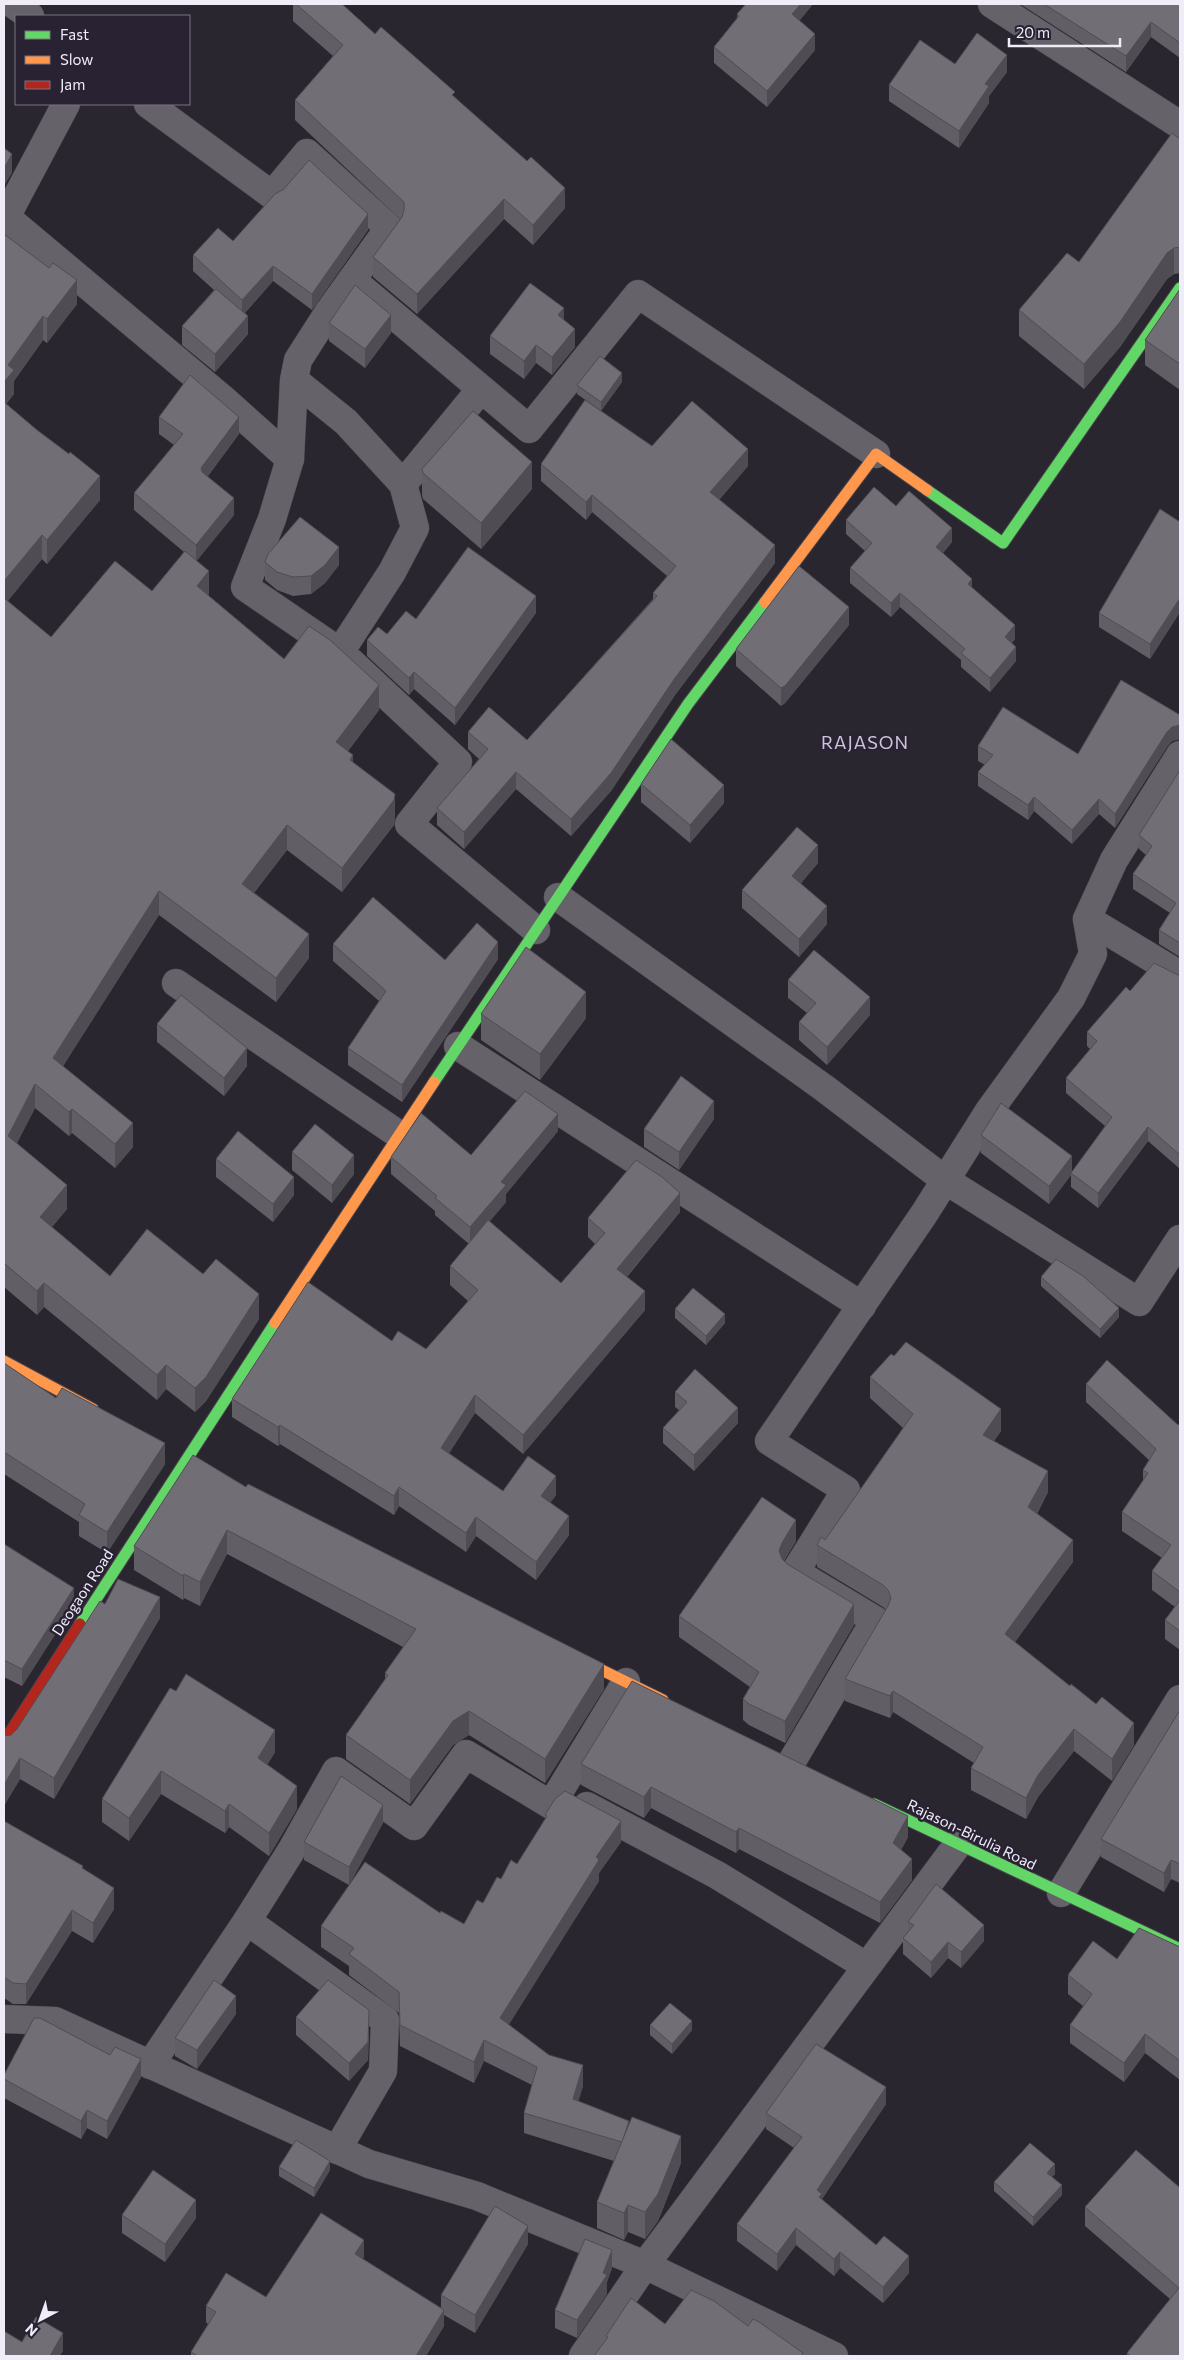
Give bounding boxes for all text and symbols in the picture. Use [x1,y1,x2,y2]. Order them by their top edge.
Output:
legend [15,15,190,105]
scale bar [1009,15,1120,47]
text: 20 m [1016,23,1050,41]
text: Fast [60,25,89,43]
text: Slow [60,50,93,68]
text: Jam [60,75,85,93]
district label: RAJASON [821,731,909,753]
street label: Deogaon Road [47,1545,117,1639]
street label: Rajason-Birulia Road [904,1795,1040,1873]
north arrow [15,2295,65,2345]
text: N [22,2320,41,2340]

